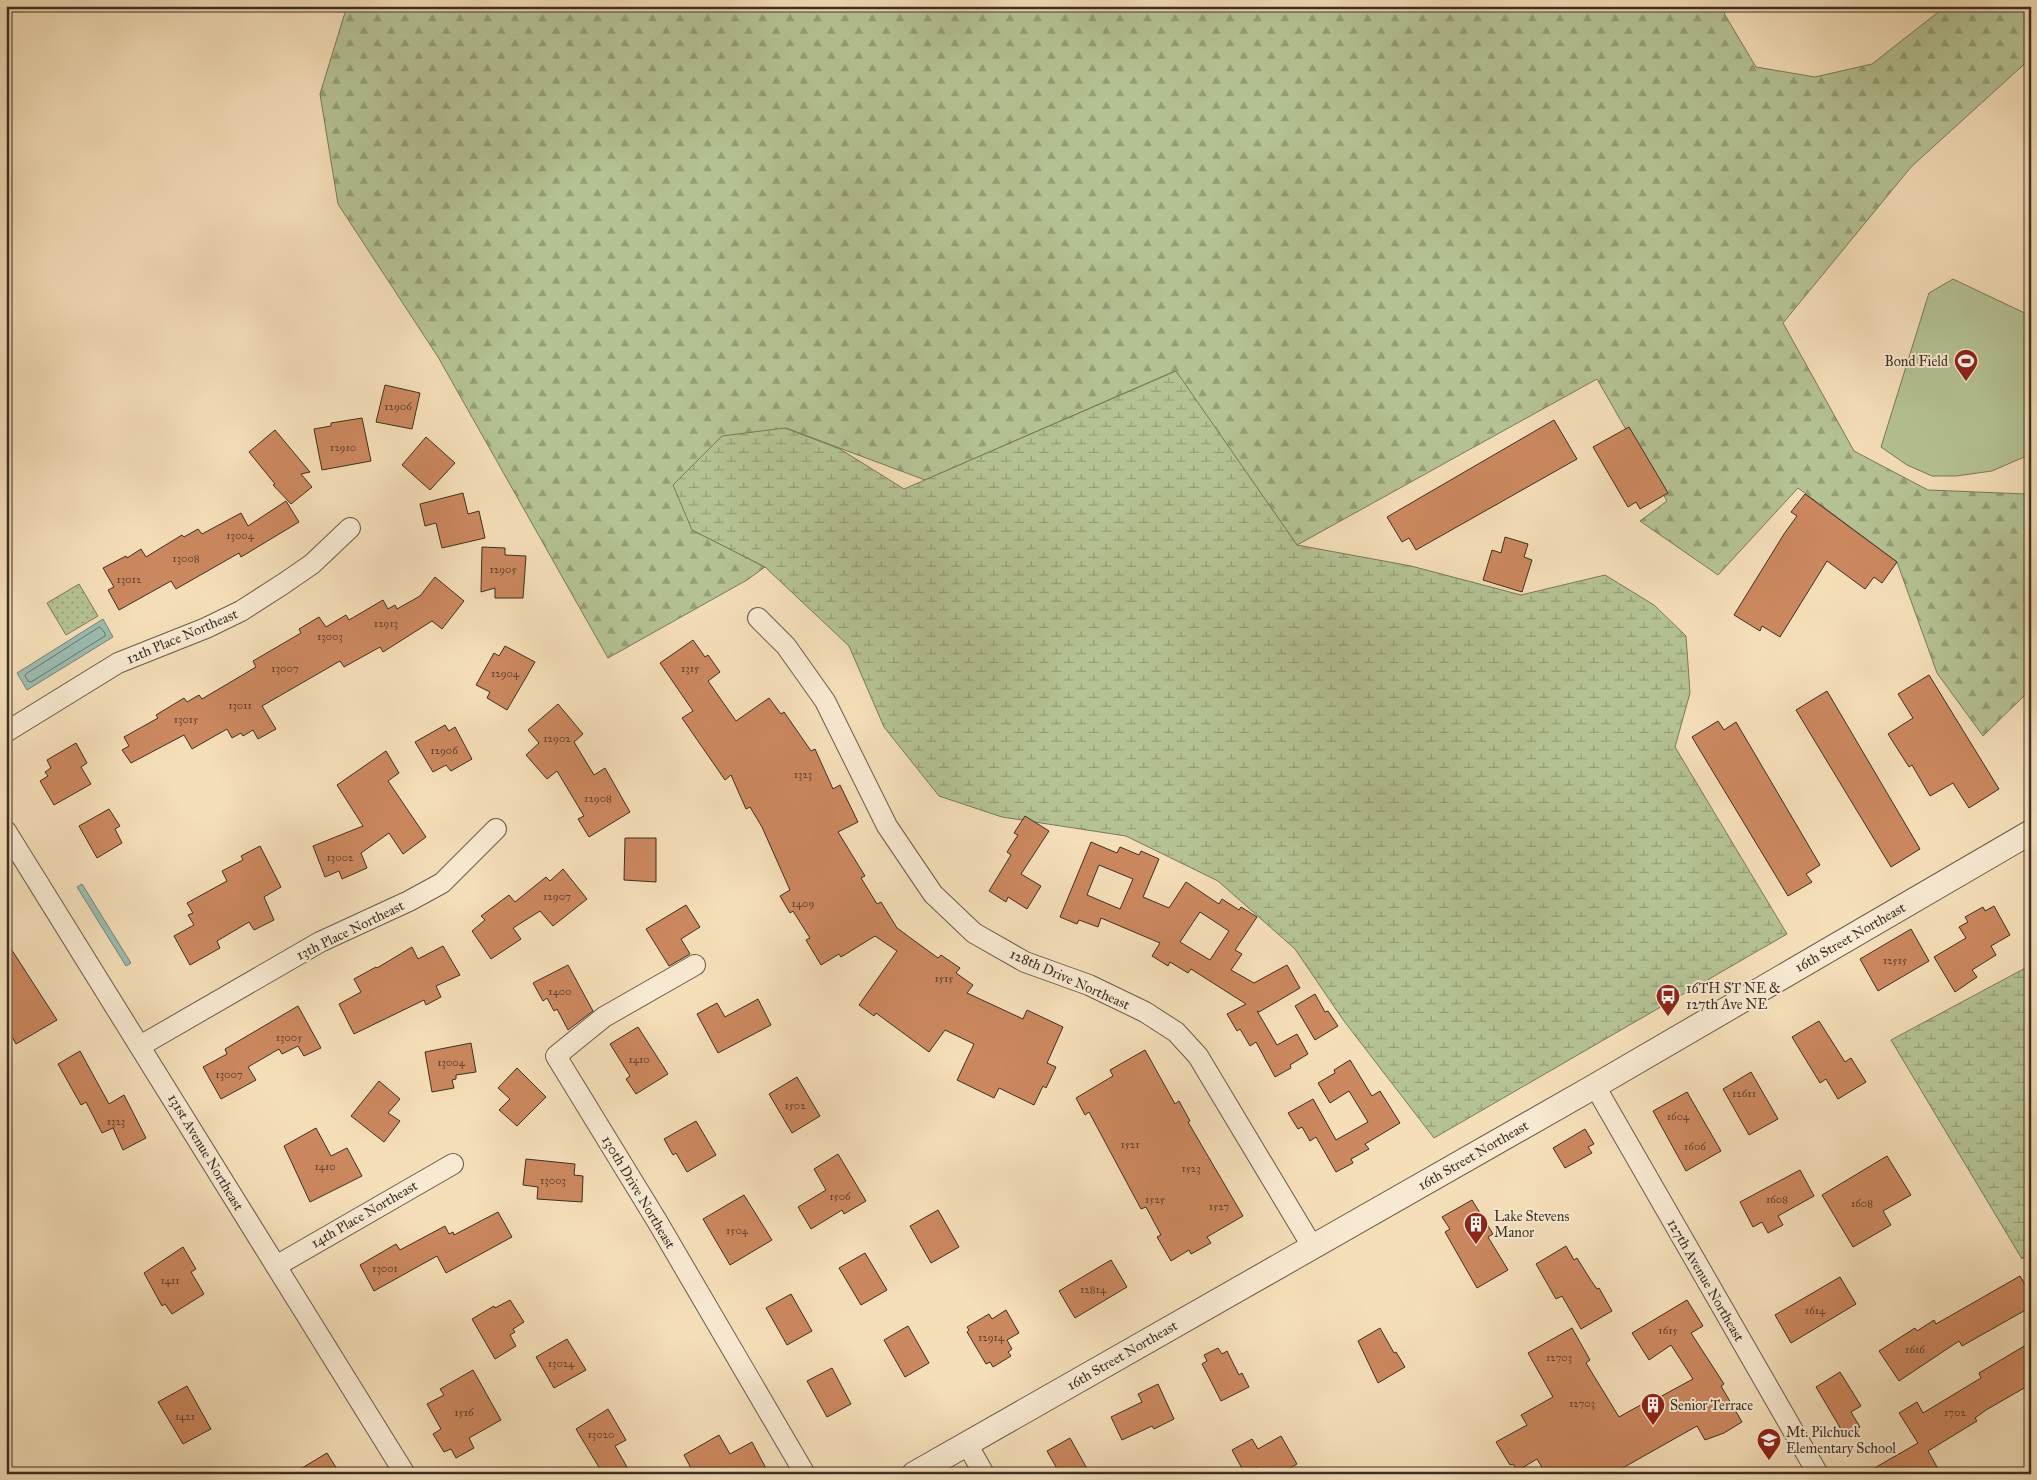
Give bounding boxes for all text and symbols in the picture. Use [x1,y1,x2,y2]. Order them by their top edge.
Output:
sports icon: Bond Field [1953,348,1979,382]
place label: Bond Field [1884,353,1948,370]
house number: 12906 [384,400,412,413]
house number: 12910 [330,441,356,454]
house number: 13004 [226,529,255,542]
house number: 13008 [172,552,200,565]
house number: 12905 [489,563,517,576]
house number: 13012 [117,573,142,586]
street label: 12th Place Northeast [124,605,240,668]
house number: 12913 [374,617,398,630]
house number: 13003 [317,630,343,643]
house number: 13007 [271,662,299,675]
house number: 1315 [681,662,699,675]
house number: 12904 [491,667,520,680]
house number: 13011 [228,699,252,712]
house number: 13015 [174,713,198,726]
house number: 12902 [543,732,571,745]
house number: 12906 [430,744,458,757]
house number: 1323 [794,768,812,781]
house number: 12908 [584,792,612,805]
house number: 13002 [327,851,354,864]
house number: 12907 [543,890,571,903]
street label: 13th Place Northeast [294,897,407,964]
house number: 1409 [792,897,814,910]
street label: 16th Street Northeast [1792,899,1909,976]
street label: 128th Drive Northeast [1007,945,1132,1014]
house number: 12515 [1883,954,1907,967]
house number: 1515 [935,972,953,985]
place label: 16TH ST NE & 127th Ave NE [1686,980,1781,1013]
bus stop icon: 16TH ST NE & 127th Ave NE [1655,983,1681,1017]
house number: 1400 [548,985,572,998]
house number: 13005 [276,1031,302,1044]
house number: 1410 [628,1053,650,1066]
house number: 13004 [437,1056,466,1069]
house number: 13007 [215,1068,243,1081]
house number: 12611 [1732,1087,1756,1100]
street label: 131st Avenue Northeast [164,1091,247,1214]
house number: 1502 [784,1099,806,1112]
house number: 1604 [1667,1110,1690,1123]
house number: 1323 [107,1115,125,1128]
street label: 16th Street Northeast [1415,1117,1532,1194]
street label: 130th Drive Northeast [598,1133,679,1252]
house number: 1521 [1120,1138,1140,1151]
house number: 1606 [1684,1140,1706,1153]
house number: 1410 [314,1160,336,1173]
house number: 1523 [1181,1162,1201,1175]
house number: 13003 [540,1174,566,1187]
street label: 14th Place Northeast [308,1177,421,1252]
house number: 1506 [829,1190,851,1203]
house number: 1525 [1145,1193,1165,1206]
house number: 1608 [1766,1193,1788,1206]
house number: 1608 [1851,1197,1873,1210]
house number: 1527 [1209,1200,1229,1213]
place label: Lake Stevens Manor [1494,1208,1569,1241]
building icon: Lake Stevens Manor [1463,1211,1489,1245]
street label: 127th Avenue Northeast [1663,1216,1748,1345]
house number: 1504 [726,1224,749,1237]
house number: 13001 [372,1262,398,1275]
house number: 1411 [160,1274,180,1287]
house number: 12814 [1080,1283,1107,1296]
house number: 1614 [1805,1304,1826,1317]
street label: 16th Street Northeast [1064,1317,1181,1394]
house number: 1615 [1658,1324,1678,1337]
house number: 12914 [978,1331,1005,1344]
house number: 1616 [1905,1343,1925,1356]
house number: 12703 [1546,1351,1572,1364]
house number: 13024 [548,1357,575,1370]
building icon: Senior Terrace [1640,1392,1666,1426]
house number: 12703 [1569,1397,1595,1410]
place label: Senior Terrace [1670,1397,1753,1414]
house number: 1516 [454,1406,474,1419]
house number: 1702 [1944,1406,1967,1419]
house number: 1421 [175,1410,195,1423]
place label: Mt. Pilchuck Elementary School [1786,1424,1896,1457]
school or university icon: Mt. Pilchuck Elementary School [1756,1427,1782,1461]
house number: 13020 [588,1428,614,1441]

